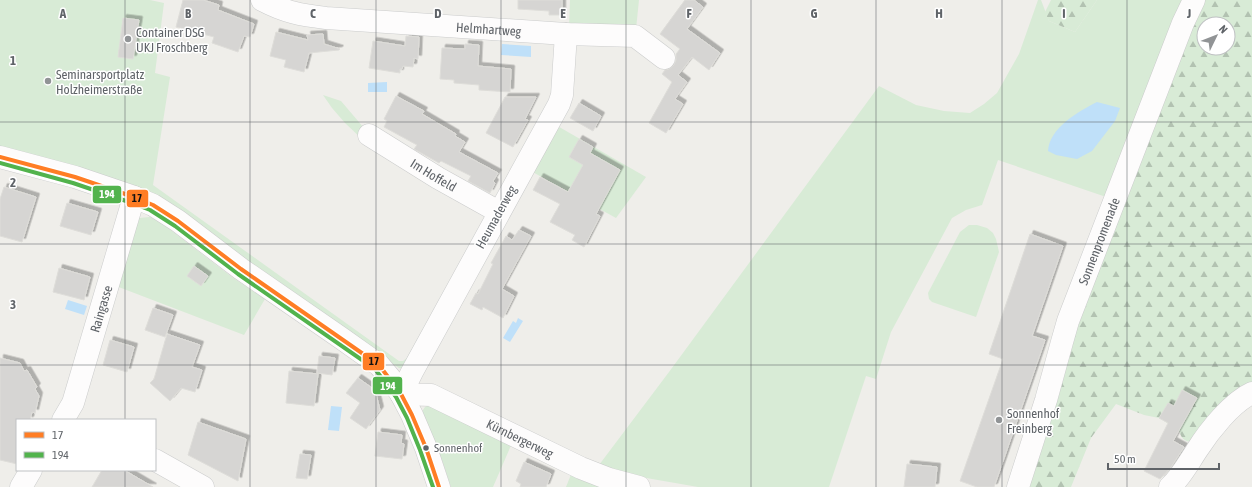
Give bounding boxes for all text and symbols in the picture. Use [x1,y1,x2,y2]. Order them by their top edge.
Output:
text: A [59,6,67,21]
text: B [185,6,192,21]
text: C [310,6,316,21]
text: D [434,6,442,21]
text: E [560,6,566,21]
text: F [686,6,692,21]
text: G [811,6,818,21]
text: H [935,6,943,21]
text: I [1062,6,1066,21]
text: J [1186,6,1191,21]
north arrow [1196,16,1236,56]
street label: Helmhartweg [456,19,522,39]
text: N [1217,23,1230,36]
place label: Container DSG UKJ Froschberg [136,25,208,55]
marker: Container DSG UKJ Froschberg [123,34,133,44]
text: 1 [10,53,16,68]
place label: Seminarsportplatz Holzheimerstraße [56,67,145,97]
marker: Seminarsportplatz Holzheimerstraße [43,76,53,86]
street label: Im Hoffeld [408,155,459,194]
text: 2 [10,175,16,190]
street label: Heumaderweg [472,182,520,251]
line badge: 194 [92,185,122,204]
text: 194 [99,188,115,200]
line badge: 17 [126,189,149,208]
text: 17 [132,192,142,204]
street label: Sonnenpromenade [1075,195,1122,287]
street label: Raingasse [87,283,115,334]
text: 3 [10,297,16,312]
line badge: 17 [362,352,385,371]
text: 17 [369,355,379,367]
line badge: 194 [372,376,403,395]
text: 194 [380,380,396,392]
place label: Sonnenhof Freinberg [1007,406,1060,436]
marker: Sonnenhof Freinberg [994,415,1004,425]
street label: Kürnbergerweg [484,416,556,461]
legend [16,419,156,471]
text: 17 [52,428,64,442]
place label: Sonnenhof [434,441,483,455]
marker: Sonnenhof [421,443,431,453]
scale bar [1108,445,1219,471]
text: 194 [52,448,69,462]
text: 50 m [1114,452,1136,466]

